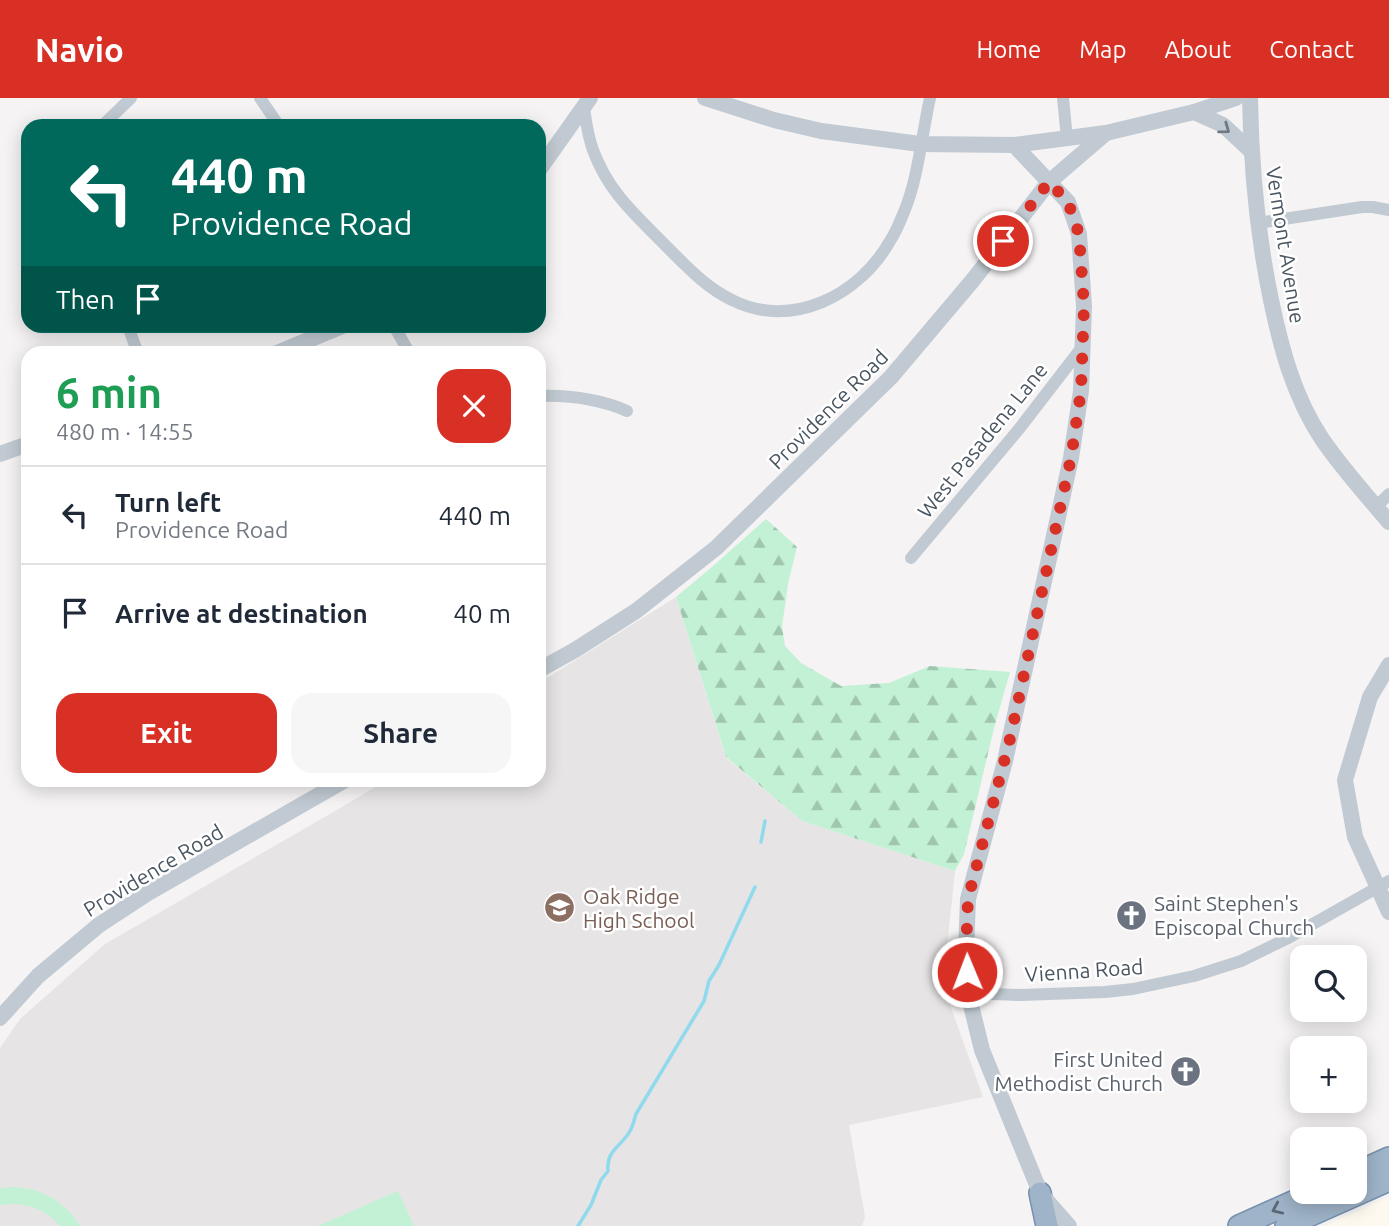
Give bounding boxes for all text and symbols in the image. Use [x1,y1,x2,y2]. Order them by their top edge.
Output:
text: Navio [35,31,124,68]
text: Home [976,36,1041,63]
text: Map [1079,36,1126,63]
text: About [1164,36,1231,63]
text: Contact [1269,36,1354,63]
one-way arrow [1217,121,1229,133]
icon: left [56,147,147,238]
text: 440 m [171,147,308,202]
street label: Vermont Avenue [1262,165,1310,325]
text: Providence Road [171,205,412,241]
pin [973,211,1033,271]
icon: arrive [984,222,1022,260]
icon: arrive [129,280,167,318]
text: Then [56,285,115,314]
street label: Providence Road [763,344,893,474]
street label: West Pasadena Lane [912,358,1052,522]
text: 6 min [56,369,162,416]
button: close [437,369,511,443]
text: 480 m · 14:55 [56,419,194,444]
text: Turn left [115,488,221,517]
icon: left [56,496,94,534]
text: 440 m [439,501,511,530]
text: Providence Road [115,517,289,542]
icon: arrive [56,594,94,632]
text: Arrive at destination [115,599,368,628]
text: 40 m [453,599,511,628]
button: Exit [56,693,277,773]
button: Share [291,693,511,773]
street label: Providence Road [79,819,227,921]
place label: Oak Ridge High School [583,884,694,932]
school or university icon: Oak Ridge High School [543,891,577,925]
place label: Saint Stephen's Episcopal Church [1154,891,1314,939]
church icon: Saint Stephen's Episcopal Church [1114,898,1148,932]
position arrow [930,935,1004,1009]
map controls [1290,945,1367,1204]
button: search [1290,945,1367,1022]
street label: Vienna Road [1024,954,1144,986]
button: + [1290,1036,1367,1113]
place label: First United Methodist Church [995,1047,1163,1095]
church icon: First United Methodist Church [1169,1054,1203,1088]
button: − [1290,1127,1367,1204]
one-way arrow [1272,1201,1284,1215]

